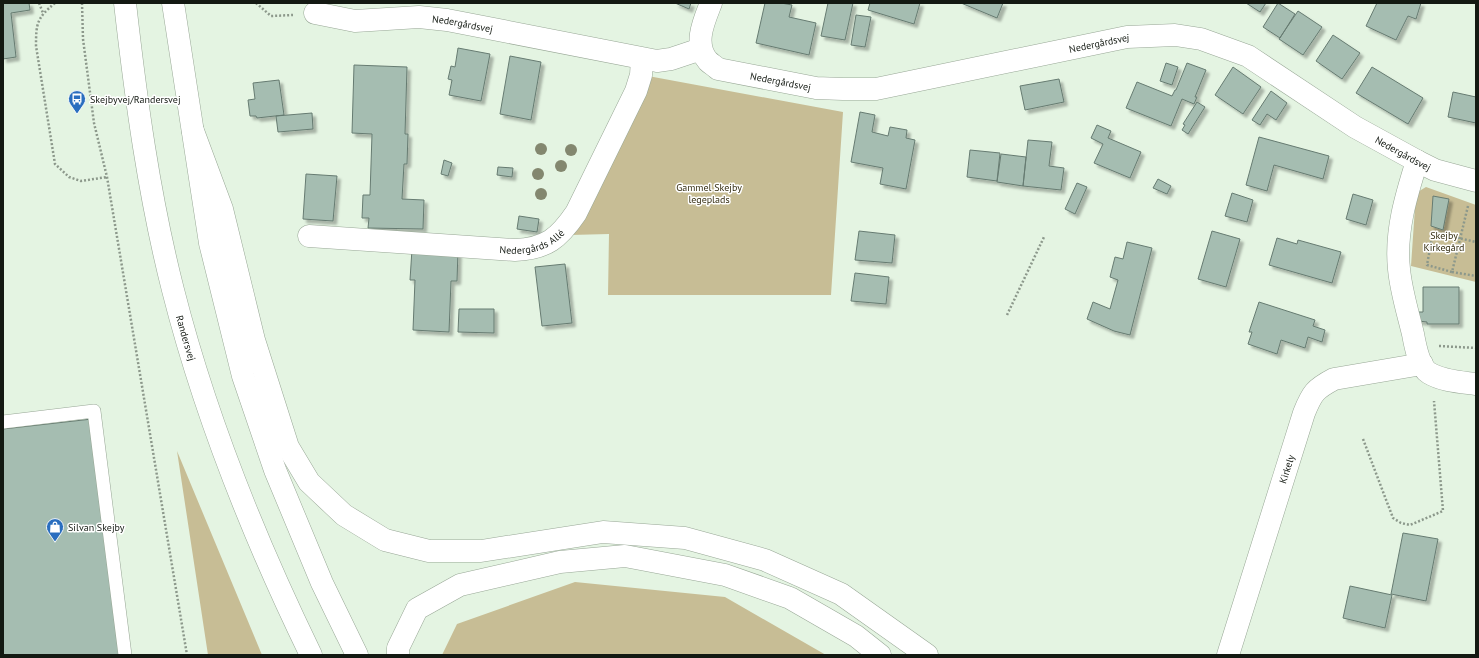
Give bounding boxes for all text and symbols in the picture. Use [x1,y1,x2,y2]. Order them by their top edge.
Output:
street label: Nedergårdsvej [431,12,494,36]
street label: Nedergårdsvej [1068,31,1130,56]
street label: Nedergårdsvej [749,69,812,94]
bus stop icon: Skejbyvej/Randersvej [67,89,87,114]
place label: Skejbyvej/Randersvej [90,93,181,106]
street label: Nedergårdsvej [1373,133,1433,174]
park label: Gammel Skejby legeplads [676,181,742,206]
street label: Nedergårds Allé [499,227,567,257]
park label: Skejby Kirkegård [1424,229,1464,254]
street label: Randersvej [173,314,198,363]
street label: Kirkely [1276,453,1298,485]
shop icon: Silvan Skejby [45,517,65,542]
place label: Silvan Skejby [68,521,125,534]

